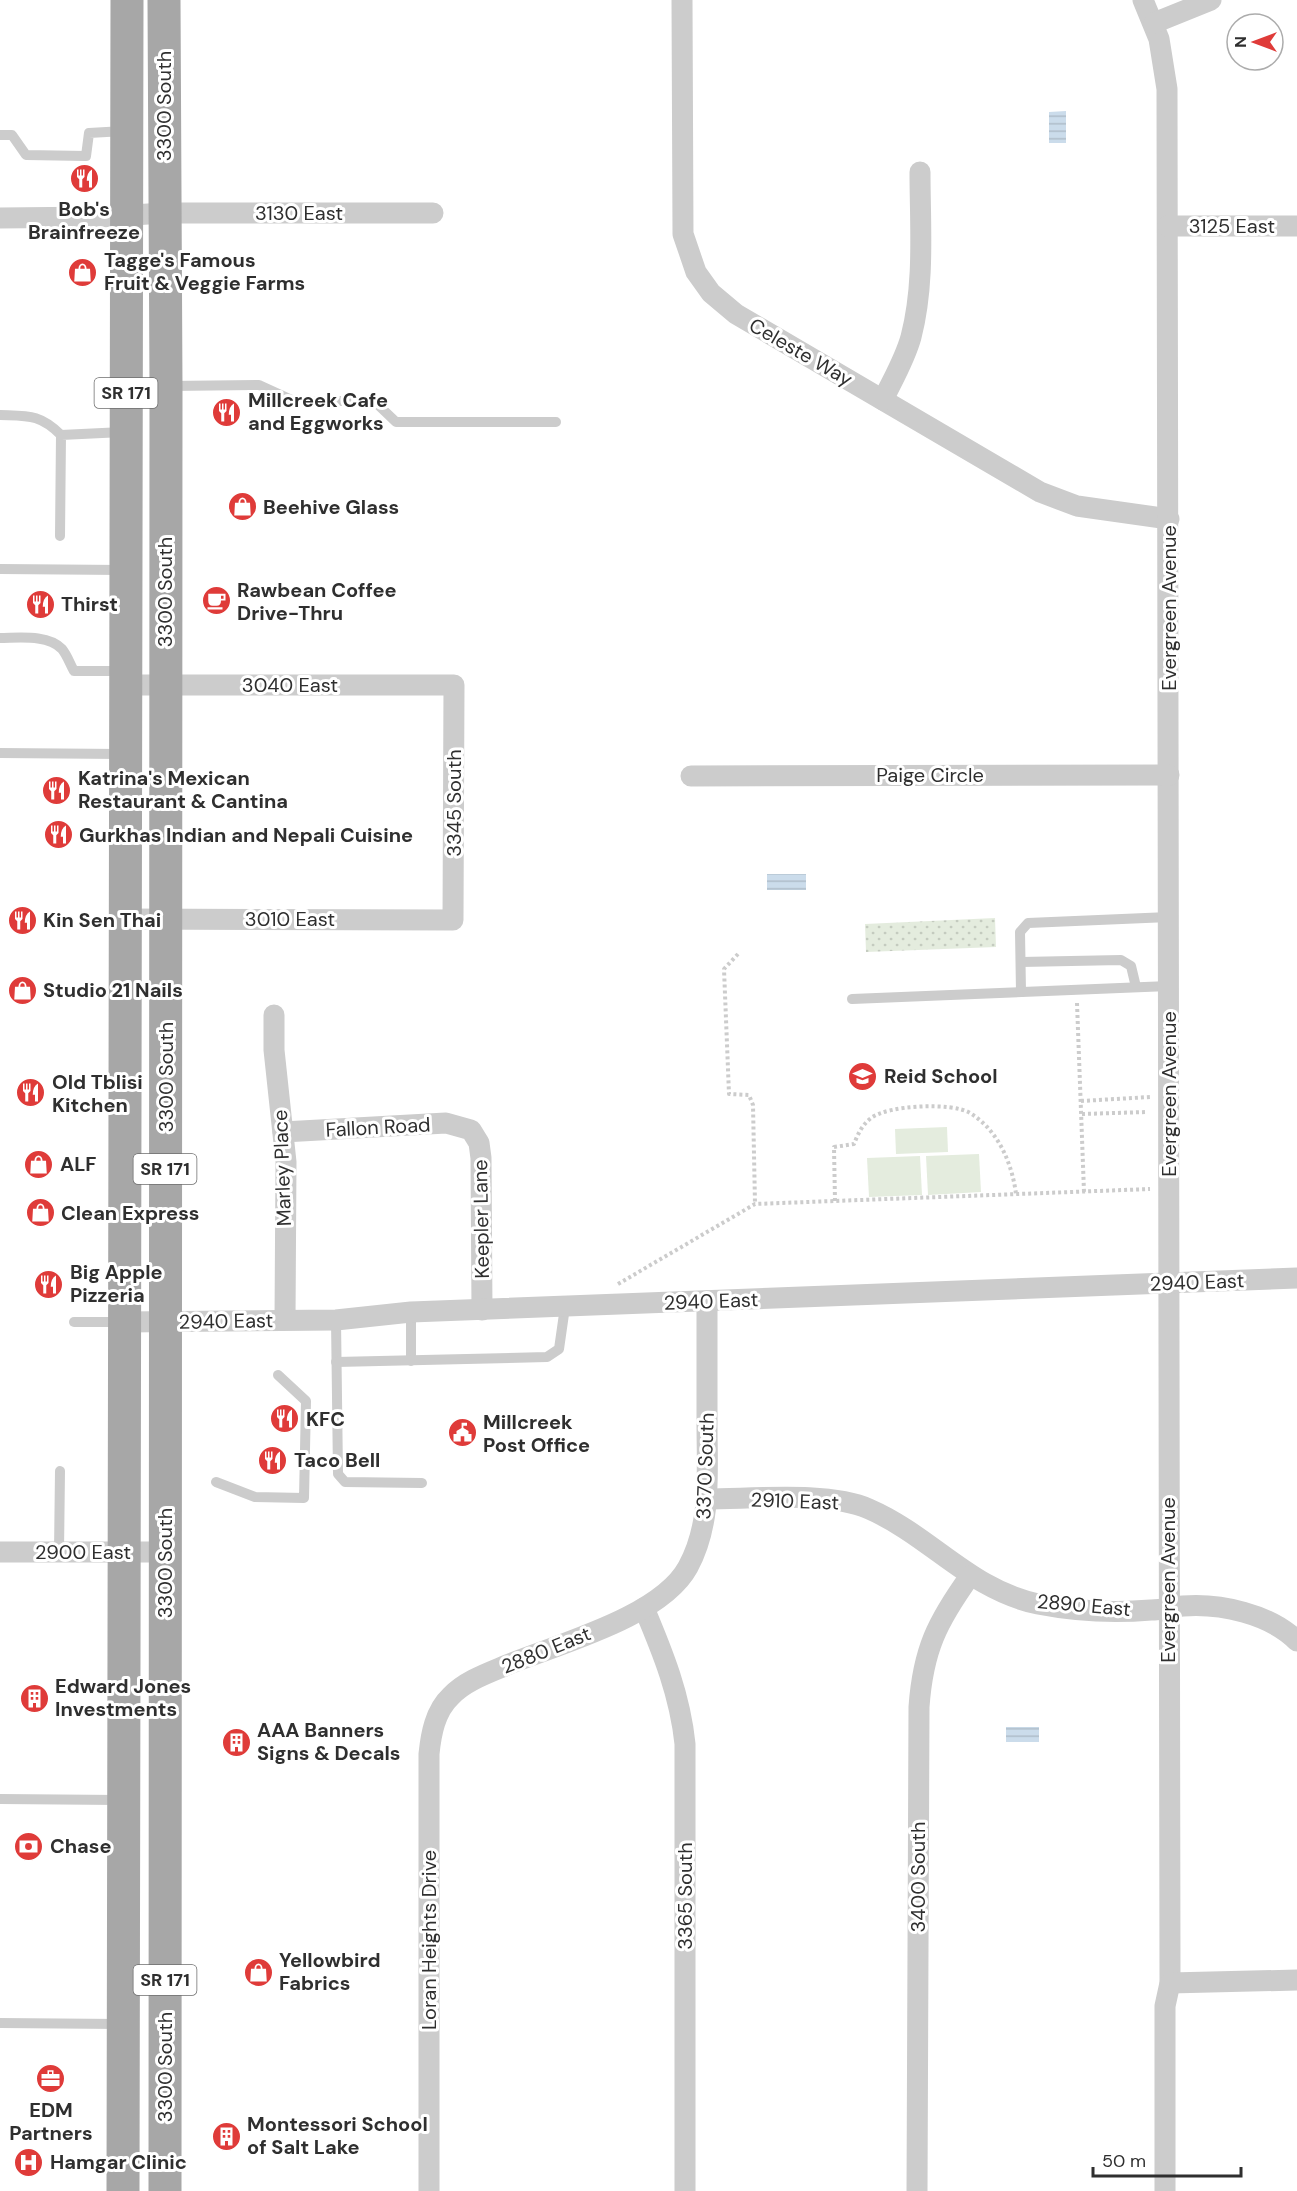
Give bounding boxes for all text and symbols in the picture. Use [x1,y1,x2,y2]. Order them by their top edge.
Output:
north arrow [1225,12,1285,72]
text: N [1230,36,1251,48]
street label: 3300 South [151,51,177,161]
restaurant icon: Bob's Brainfreeze [68,162,100,194]
place label: Bob's Brainfreeze [28,196,140,245]
street label: 3130 East [255,200,343,226]
street label: 3125 East [1189,213,1275,239]
place label: Tagge's Famous Fruit & Veggie Farms [104,247,305,296]
shop icon: Tagge's Famous Fruit & Veggie Farms [67,256,99,288]
street label: Celeste Way [745,312,857,392]
road number: SR 171 [94,378,158,408]
place label: Millcreek Cafe and Eggworks [248,387,388,436]
restaurant icon: Millcreek Cafe and Eggworks [211,396,243,428]
shop icon: Beehive Glass [226,491,258,523]
place label: Beehive Glass [263,494,399,520]
street label: Evergreen Avenue [1156,525,1182,691]
street label: 3300 South [152,537,178,647]
place label: Rawbean Coffee Drive-Thru [237,577,397,626]
cafe icon: Rawbean Coffee Drive-Thru [200,585,232,617]
restaurant icon: Thirst [24,588,56,620]
place label: Thirst [61,591,118,617]
street label: 3040 East [242,672,338,698]
street label: 3345 South [441,749,467,857]
street label: Paige Circle [876,762,984,788]
place label: Katrina's Mexican Restaurant & Cantina [78,765,288,814]
restaurant icon: Katrina's Mexican Restaurant & Cantina [41,774,73,806]
restaurant icon: Gurkhas Indian and Nepali Cuisine [42,819,74,851]
place label: Gurkhas Indian and Nepali Cuisine [79,822,413,848]
restaurant icon: Kin Sen Thai [6,904,38,936]
street label: 3010 East [245,906,335,932]
place label: Kin Sen Thai [43,907,161,933]
shop icon: Studio 21 Nails [6,974,38,1006]
place label: Studio 21 Nails [43,977,183,1003]
street label: Evergreen Avenue [1156,1011,1182,1177]
street label: 3300 South [153,1022,179,1132]
school or university icon: Reid School [847,1060,879,1092]
place label: Reid School [884,1063,998,1089]
place label: Old Tblisi Kitchen [52,1069,143,1118]
restaurant icon: Old Tblisi Kitchen [15,1077,47,1109]
street label: Marley Place [267,1109,297,1227]
street label: Fallon Road [325,1111,431,1143]
shop icon: ALF [23,1148,55,1180]
place label: ALF [60,1151,96,1177]
road number: SR 171 [134,1154,196,1184]
street label: Keepler Lane [467,1159,495,1279]
shop icon: Clean Express [24,1197,56,1229]
place label: Clean Express [61,1200,199,1226]
place label: Big Apple Pizzeria [70,1259,163,1308]
street label: 2940 East [1149,1267,1245,1297]
restaurant icon: Big Apple Pizzeria [33,1268,65,1300]
street label: 2940 East [663,1286,759,1316]
street label: 2940 East [178,1307,274,1335]
restaurant icon: KFC [269,1403,301,1435]
place label: KFC [306,1406,345,1432]
place label: Millcreek Post Office [483,1409,590,1458]
street label: 3370 South [690,1412,720,1520]
public building icon: Millcreek Post Office [446,1417,478,1449]
restaurant icon: Taco Bell [257,1444,289,1476]
place label: Taco Bell [294,1447,380,1473]
street label: 2910 East [750,1486,840,1516]
street label: Evergreen Avenue [1155,1497,1181,1663]
street label: 3300 South [152,1508,178,1618]
street label: 2900 East [35,1539,131,1565]
street label: 2890 East [1036,1588,1132,1622]
street label: 2880 East [497,1620,595,1680]
place label: Edward Jones Investments [55,1673,191,1722]
building icon: Edward Jones Investments [18,1682,50,1714]
place label: AAA Banners Signs & Decals [257,1717,401,1766]
building icon: AAA Banners Signs & Decals [220,1726,252,1758]
street label: 3400 South [905,1822,931,1932]
bank icon: Chase [13,1830,45,1862]
place label: Chase [50,1833,112,1859]
street label: 3365 South [672,1842,698,1950]
street label: Loran Heights Drive [416,1850,442,2030]
place label: Yellowbird Fabrics [279,1947,381,1996]
shop icon: Yellowbird Fabrics [242,1956,274,1988]
road number: SR 171 [134,1965,196,1995]
street label: 3300 South [152,2012,178,2122]
office icon: EDM Partners [35,2063,67,2095]
place label: EDM Partners [9,2097,93,2146]
place label: Montessori School of Salt Lake [247,2111,428,2160]
building icon: Montessori School of Salt Lake [210,2120,242,2152]
scale bar [1093,2140,1242,2178]
hospital icon: Hamgar Clinic [13,2146,45,2178]
place label: Hamgar Clinic [50,2149,187,2175]
text: 50 m [1102,2149,1146,2173]

